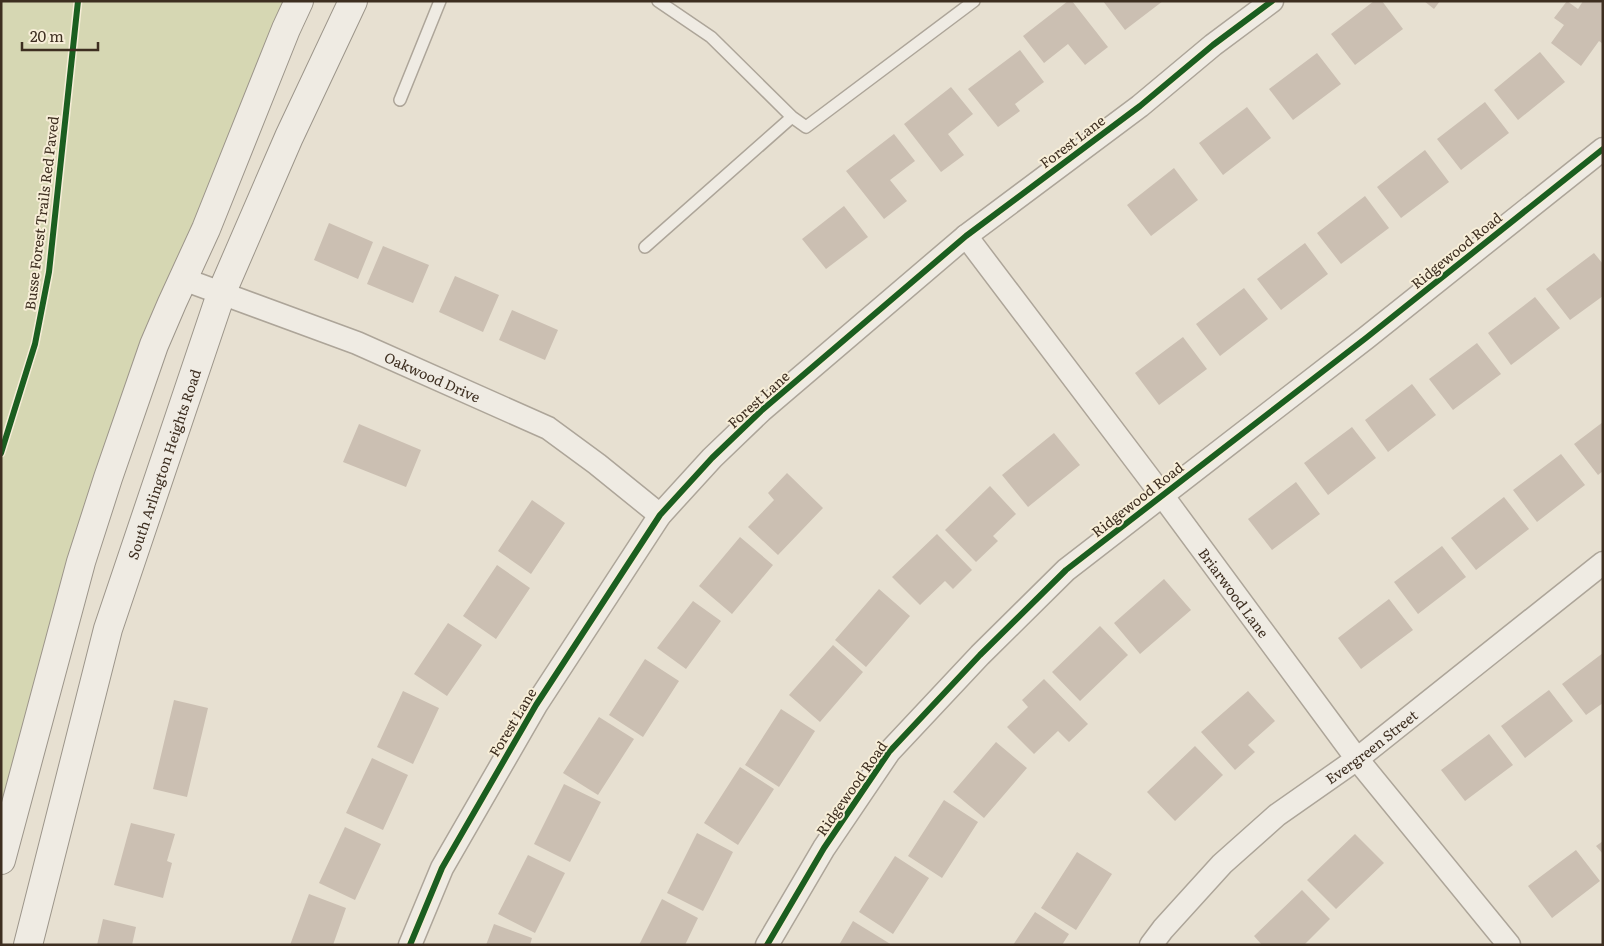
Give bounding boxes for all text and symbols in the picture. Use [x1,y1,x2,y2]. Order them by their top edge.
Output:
scale bar [22,20,99,52]
text: 20 m [30,24,64,47]
street label: Forest Lane [1035,110,1109,172]
street label: Busse Forest Trails Red Paved [19,114,63,311]
street label: Ridgewood Road [1406,207,1506,293]
street label: Oakwood Drive [381,347,484,407]
street label: South Arlington Heights Road [122,366,205,562]
street label: Forest Lane [723,366,793,432]
street label: Ridgewood Road [1087,456,1187,541]
street label: Briarwood Lane [1194,543,1274,641]
street label: Forest Lane [484,684,540,760]
street label: Evergreen Street [1321,705,1422,788]
street label: Ridgewood Road [811,736,891,839]

